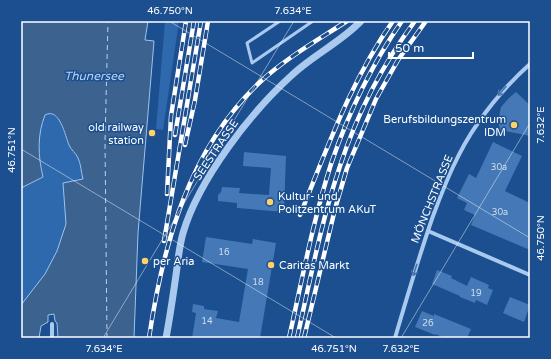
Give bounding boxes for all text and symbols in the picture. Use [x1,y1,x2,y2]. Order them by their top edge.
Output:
text: 46.750°N [147,5,193,17]
text: 7.634°E [274,5,312,17]
scale bar [389,34,473,60]
text: 50 m [395,41,424,55]
water label: Thunersee [64,69,125,83]
one-way arrow [498,86,507,96]
text: 7.632°E [535,106,547,144]
place label: Berufsbildungszentrum IDM [383,113,506,139]
street label: SEESTRASSE [191,117,241,183]
marker: Berufsbildungszentrum IDM [509,120,519,130]
place label: old railway station [88,121,144,147]
text: 46.751°N [6,127,18,173]
marker: old railway station [147,128,157,138]
street label: MÖNCHSTRASSE [408,153,456,245]
house number: 30a [491,162,507,173]
place label: Kultur- und Politzentrum AKuT [278,190,377,216]
marker: Kultur- und Politzentrum AKuT [265,197,275,207]
house number: 30a [492,207,508,218]
text: 46.750°N [535,215,547,261]
house number: 16 [218,247,230,258]
place label: per Aria [153,255,195,268]
marker: per Aria [140,256,150,266]
place label: Caritas Markt [279,259,350,272]
marker: Caritas Markt [266,260,276,270]
one-way arrow [411,263,419,275]
house number: 18 [252,277,264,288]
house number: 19 [470,288,482,299]
house number: 14 [201,316,213,327]
house number: 26 [422,318,434,329]
text: 7.634°E [85,343,123,355]
text: 46.751°N [311,343,357,355]
text: 7.632°E [382,343,420,355]

